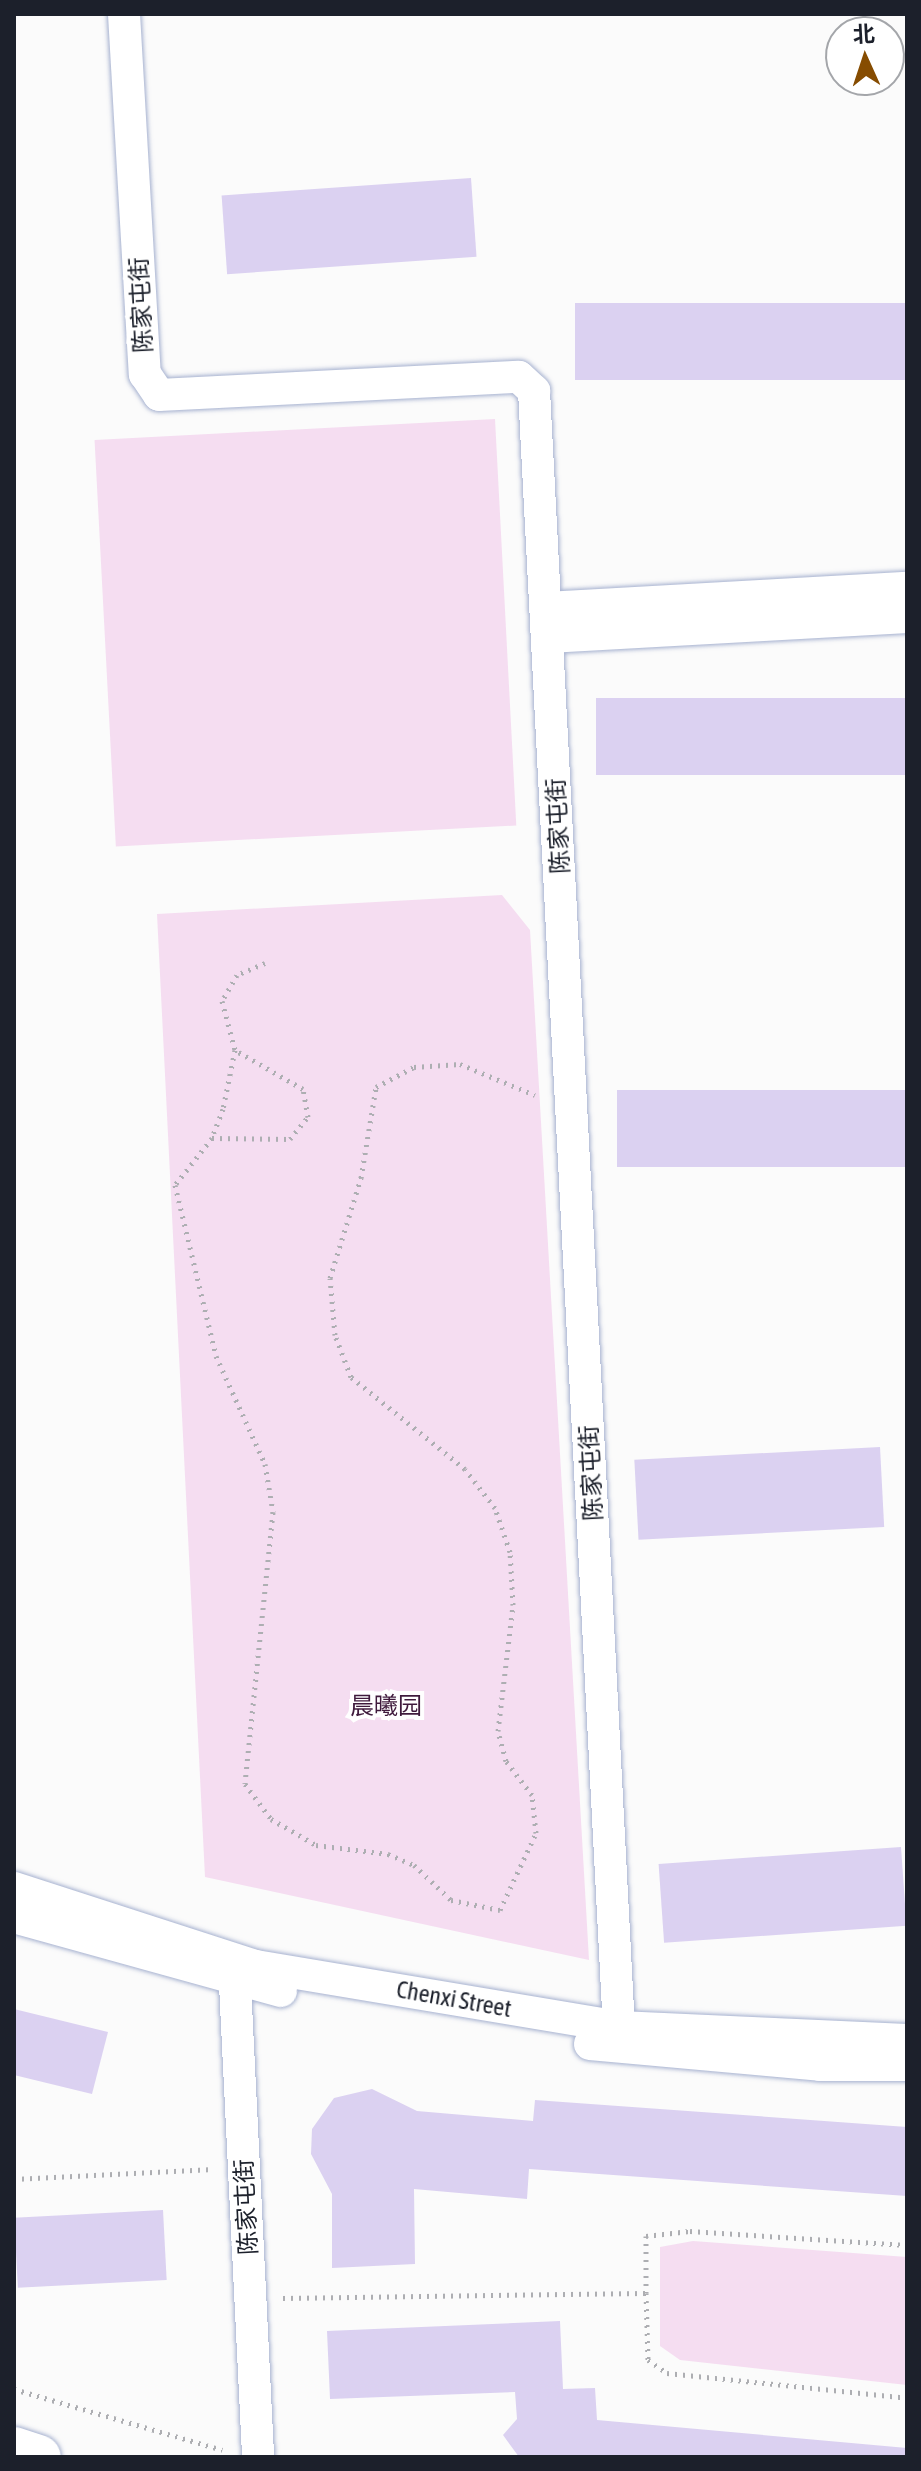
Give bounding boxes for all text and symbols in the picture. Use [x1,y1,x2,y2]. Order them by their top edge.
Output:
north arrow [825,16,905,96]
text: 北 [852,20,876,48]
street label: 陈家屯街 [124,256,158,354]
street label: 陈家屯街 [541,777,575,875]
street label: 陈家屯街 [574,1424,608,1522]
park label: 晨曦园 [350,1692,422,1720]
street label: Chenxi Street [394,1975,514,2023]
street label: 陈家屯街 [229,2158,263,2256]

